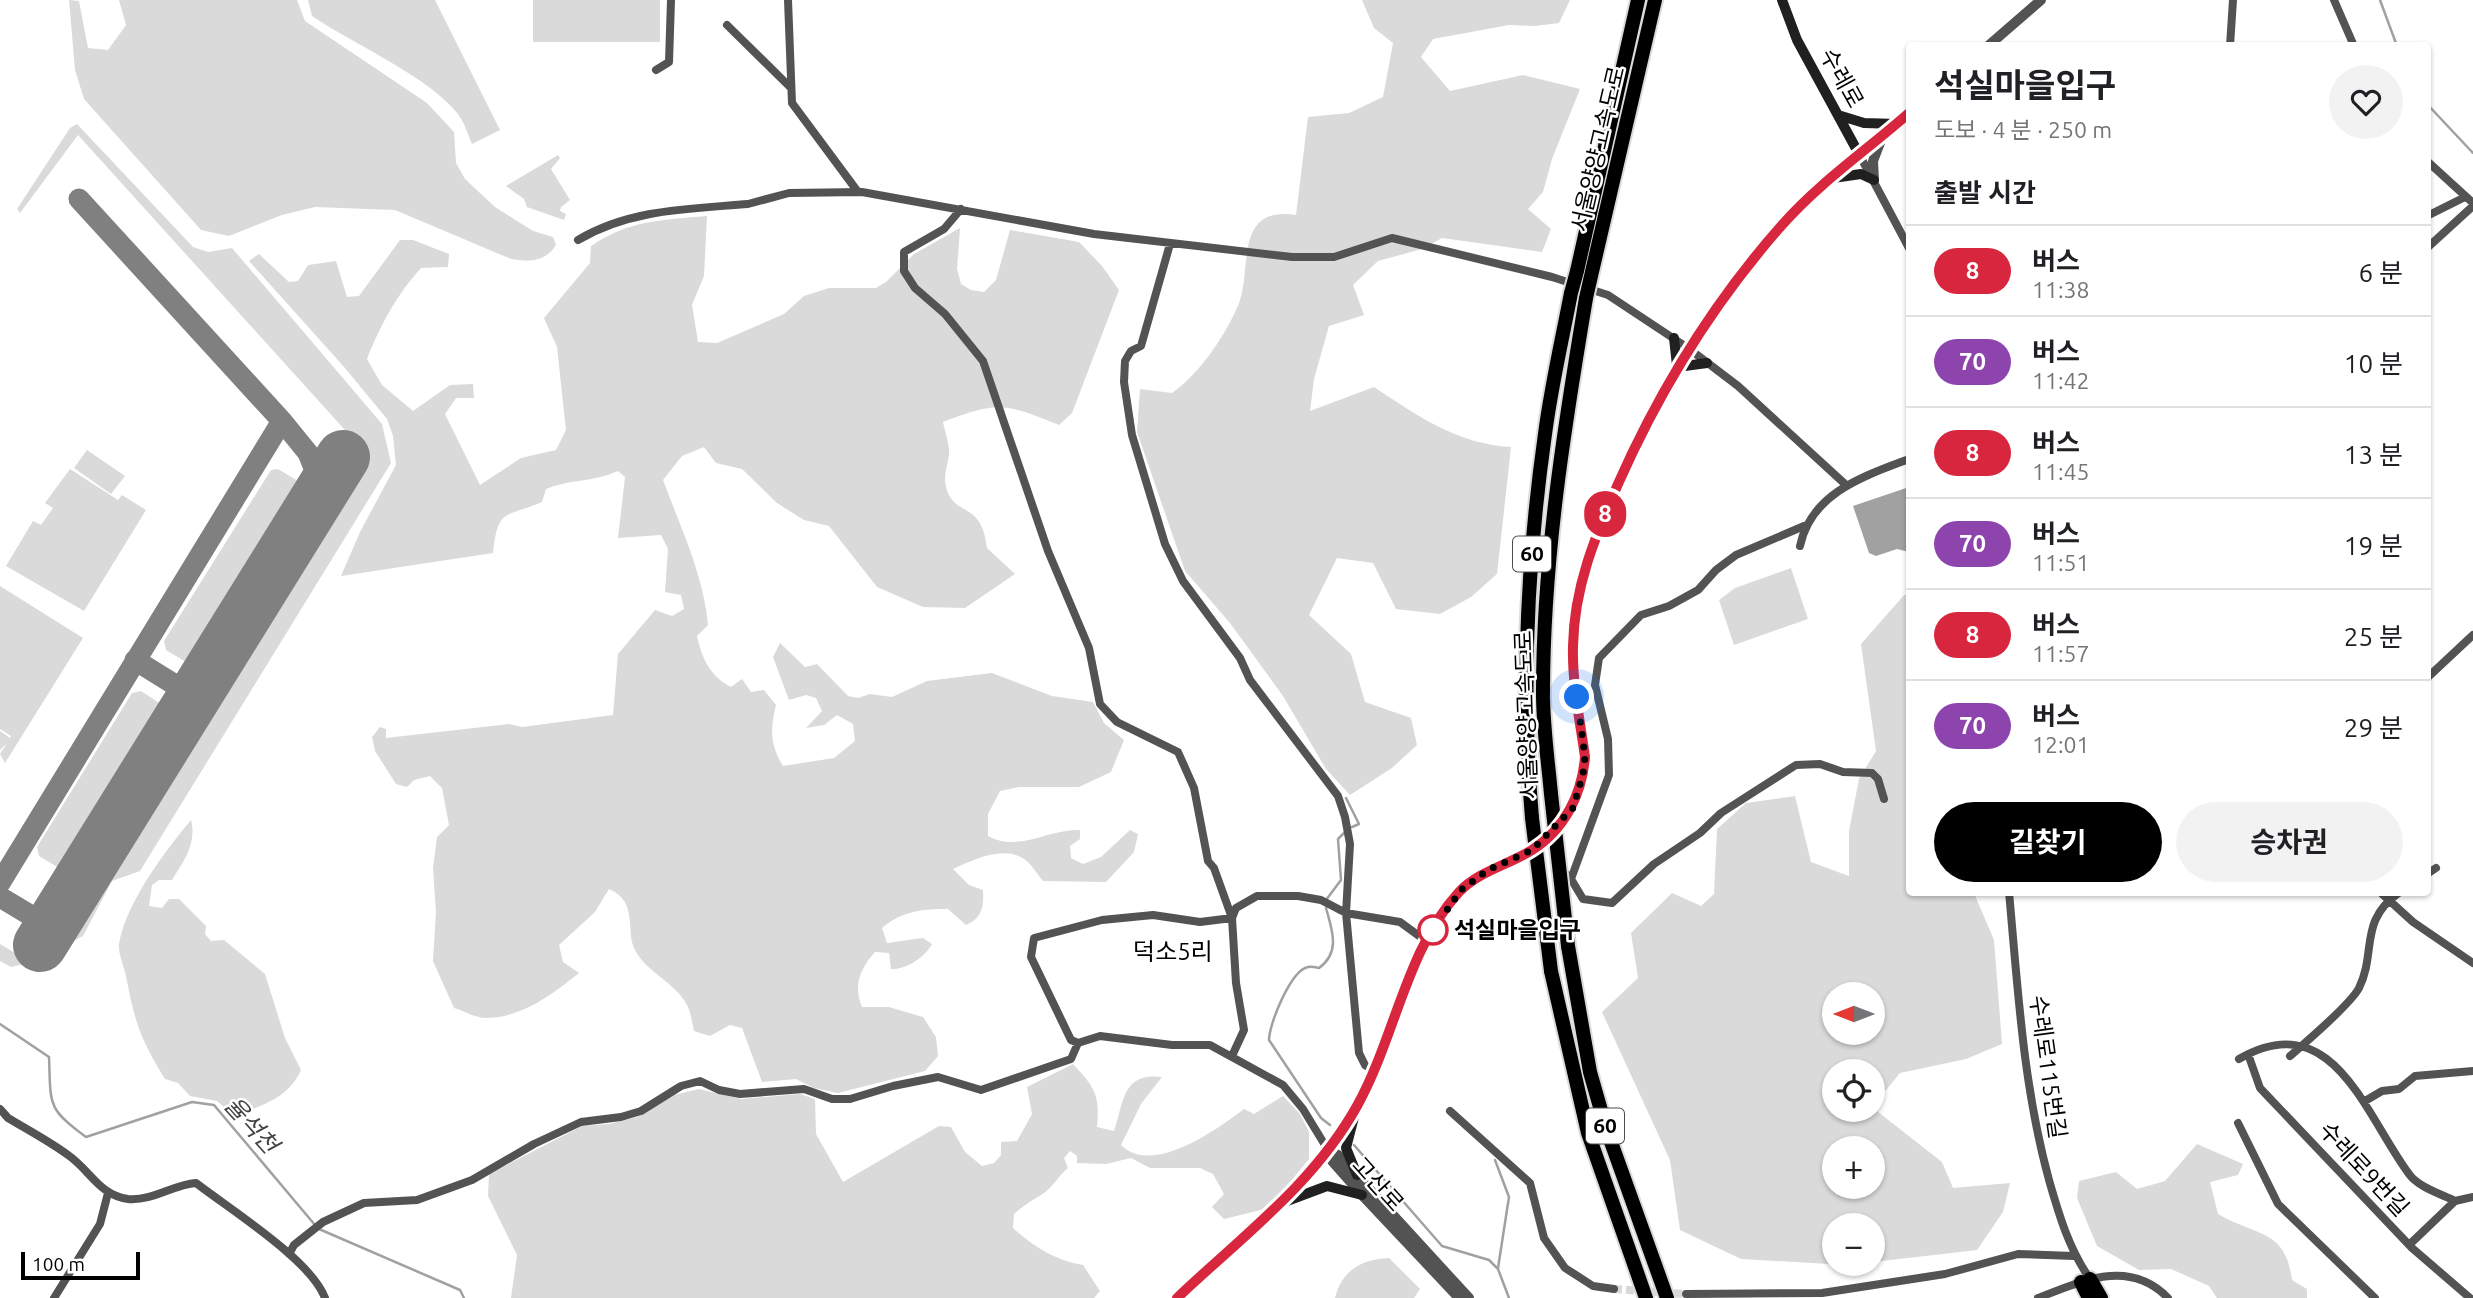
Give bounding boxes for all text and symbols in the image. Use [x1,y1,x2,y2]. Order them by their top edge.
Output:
street label: 수레로 [1816,44,1869,112]
street label: 서울양양고속도로 [1566,64,1629,234]
button: heart [2329,65,2403,139]
text: 석실마을입구 [1934,66,2116,103]
text: 도보 · 4 분 · 250 m [1934,117,2112,142]
text: 출발 시간 [1934,178,2036,207]
text: 버스 [2032,246,2080,275]
text: 8 [1966,257,1979,284]
text: 6 분 [2358,258,2403,287]
text: 11:38 [2032,277,2090,302]
text: 버스 [2032,337,2080,366]
text: 70 [1959,348,1986,375]
text: 10 분 [2344,349,2403,378]
text: 11:42 [2032,368,2090,393]
text: 버스 [2032,428,2080,457]
text: 8 [1966,439,1979,466]
text: 13 분 [2344,440,2403,469]
text: 11:45 [2032,459,2090,484]
line badge: 8 [1582,491,1628,537]
text: 8 [1598,500,1612,527]
text: 버스 [2032,519,2080,548]
text: 70 [1959,530,1986,557]
text: 19 분 [2344,531,2403,560]
road number: 60 [1513,536,1551,572]
text: 11:51 [2032,550,2090,575]
text: 버스 [2032,610,2080,639]
text: 8 [1966,621,1979,648]
text: 25 분 [2344,622,2403,651]
street label: 서울양양고속도로 [1510,630,1541,800]
text: 11:57 [2032,641,2090,666]
your location [1559,679,1594,714]
text: 버스 [2032,701,2080,730]
text: 70 [1959,712,1986,739]
text: 29 분 [2344,713,2403,742]
text: 12:01 [2032,732,2090,757]
button: 길찾기 [1934,802,2162,882]
button: 승차권 [2176,802,2403,882]
marker: 석실마을입구 [1418,915,1448,945]
place label: 석실마을입구 [1454,917,1581,942]
district label: 덕소5리 [1133,938,1213,965]
north arrow [1822,982,1885,1045]
map controls [1822,982,1885,1276]
street label: 수레로115번길 [2026,994,2071,1140]
button: locate [1822,1059,1885,1122]
water label: 율석천 [219,1091,286,1160]
road number: 60 [1586,1108,1624,1144]
street label: 수레로9번길 [2315,1117,2414,1221]
button: + [1822,1136,1885,1199]
street label: 고산로 [1348,1152,1409,1216]
button: − [1822,1213,1885,1276]
scale bar [21,1249,140,1281]
text: 100 m [32,1253,85,1275]

